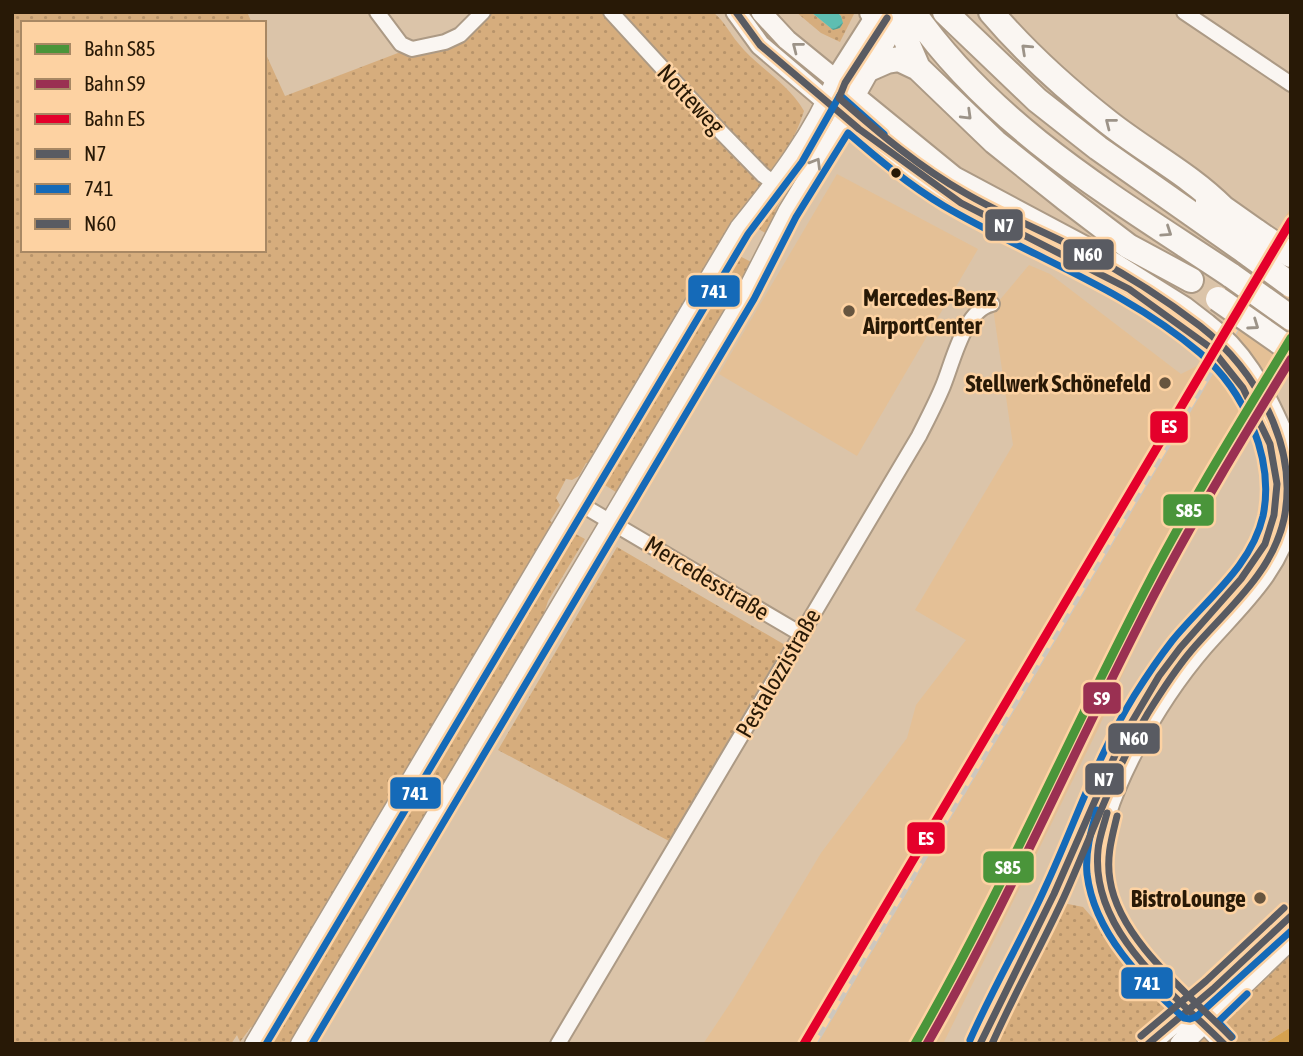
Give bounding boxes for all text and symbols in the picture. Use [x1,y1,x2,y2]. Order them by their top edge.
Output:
legend [21,21,266,252]
text: Bahn S85 [84,36,156,60]
one-way arrow [792,42,805,55]
one-way arrow [1021,45,1034,58]
street label: Notteweg [652,59,730,140]
text: Bahn S9 [84,71,146,95]
text: Bahn ES [84,106,145,130]
one-way arrow [959,107,972,120]
one-way arrow [1106,119,1118,132]
text: N7 [84,141,106,165]
one-way arrow [807,157,820,170]
unlabelled marker [889,166,903,180]
text: 741 [84,176,114,200]
line badge: N7 [984,208,1024,242]
text: N60 [84,211,116,235]
text: N7 [994,214,1014,236]
one-way arrow [1159,224,1172,237]
line badge: N60 [1062,238,1115,271]
text: N60 [1073,243,1103,265]
line badge: 741 [687,274,741,308]
text: 741 [701,280,727,302]
place label: Mercedes-Benz AirportCenter [862,284,996,339]
marker: Mercedes-Benz AirportCenter [841,303,857,319]
one-way arrow [1246,317,1259,329]
place label: Stellwerk Schönefeld [966,370,1151,397]
marker: Stellwerk Schönefeld [1157,375,1173,391]
line badge: ES [1149,410,1189,444]
text: ES [1161,415,1177,437]
line badge: S85 [1162,493,1215,527]
text: S85 [1176,499,1202,521]
street label: Mercedesstraße [640,530,774,626]
street label: Pestalozzistraße [730,604,826,742]
line badge: S9 [1082,681,1122,715]
text: S9 [1094,687,1111,709]
line badge: N60 [1107,722,1161,755]
text: N60 [1119,727,1149,749]
line badge: N7 [1084,762,1125,796]
text: N7 [1094,768,1114,790]
line badge: 741 [389,776,442,810]
text: 741 [402,782,428,804]
line badge: ES [906,821,946,855]
text: ES [918,827,934,849]
line badge: S85 [982,850,1035,884]
text: S85 [995,856,1021,878]
place label: BistroLounge [1131,885,1246,912]
marker: BistroLounge [1252,890,1268,906]
line badge: 741 [1120,966,1174,1000]
text: 741 [1134,972,1160,994]

